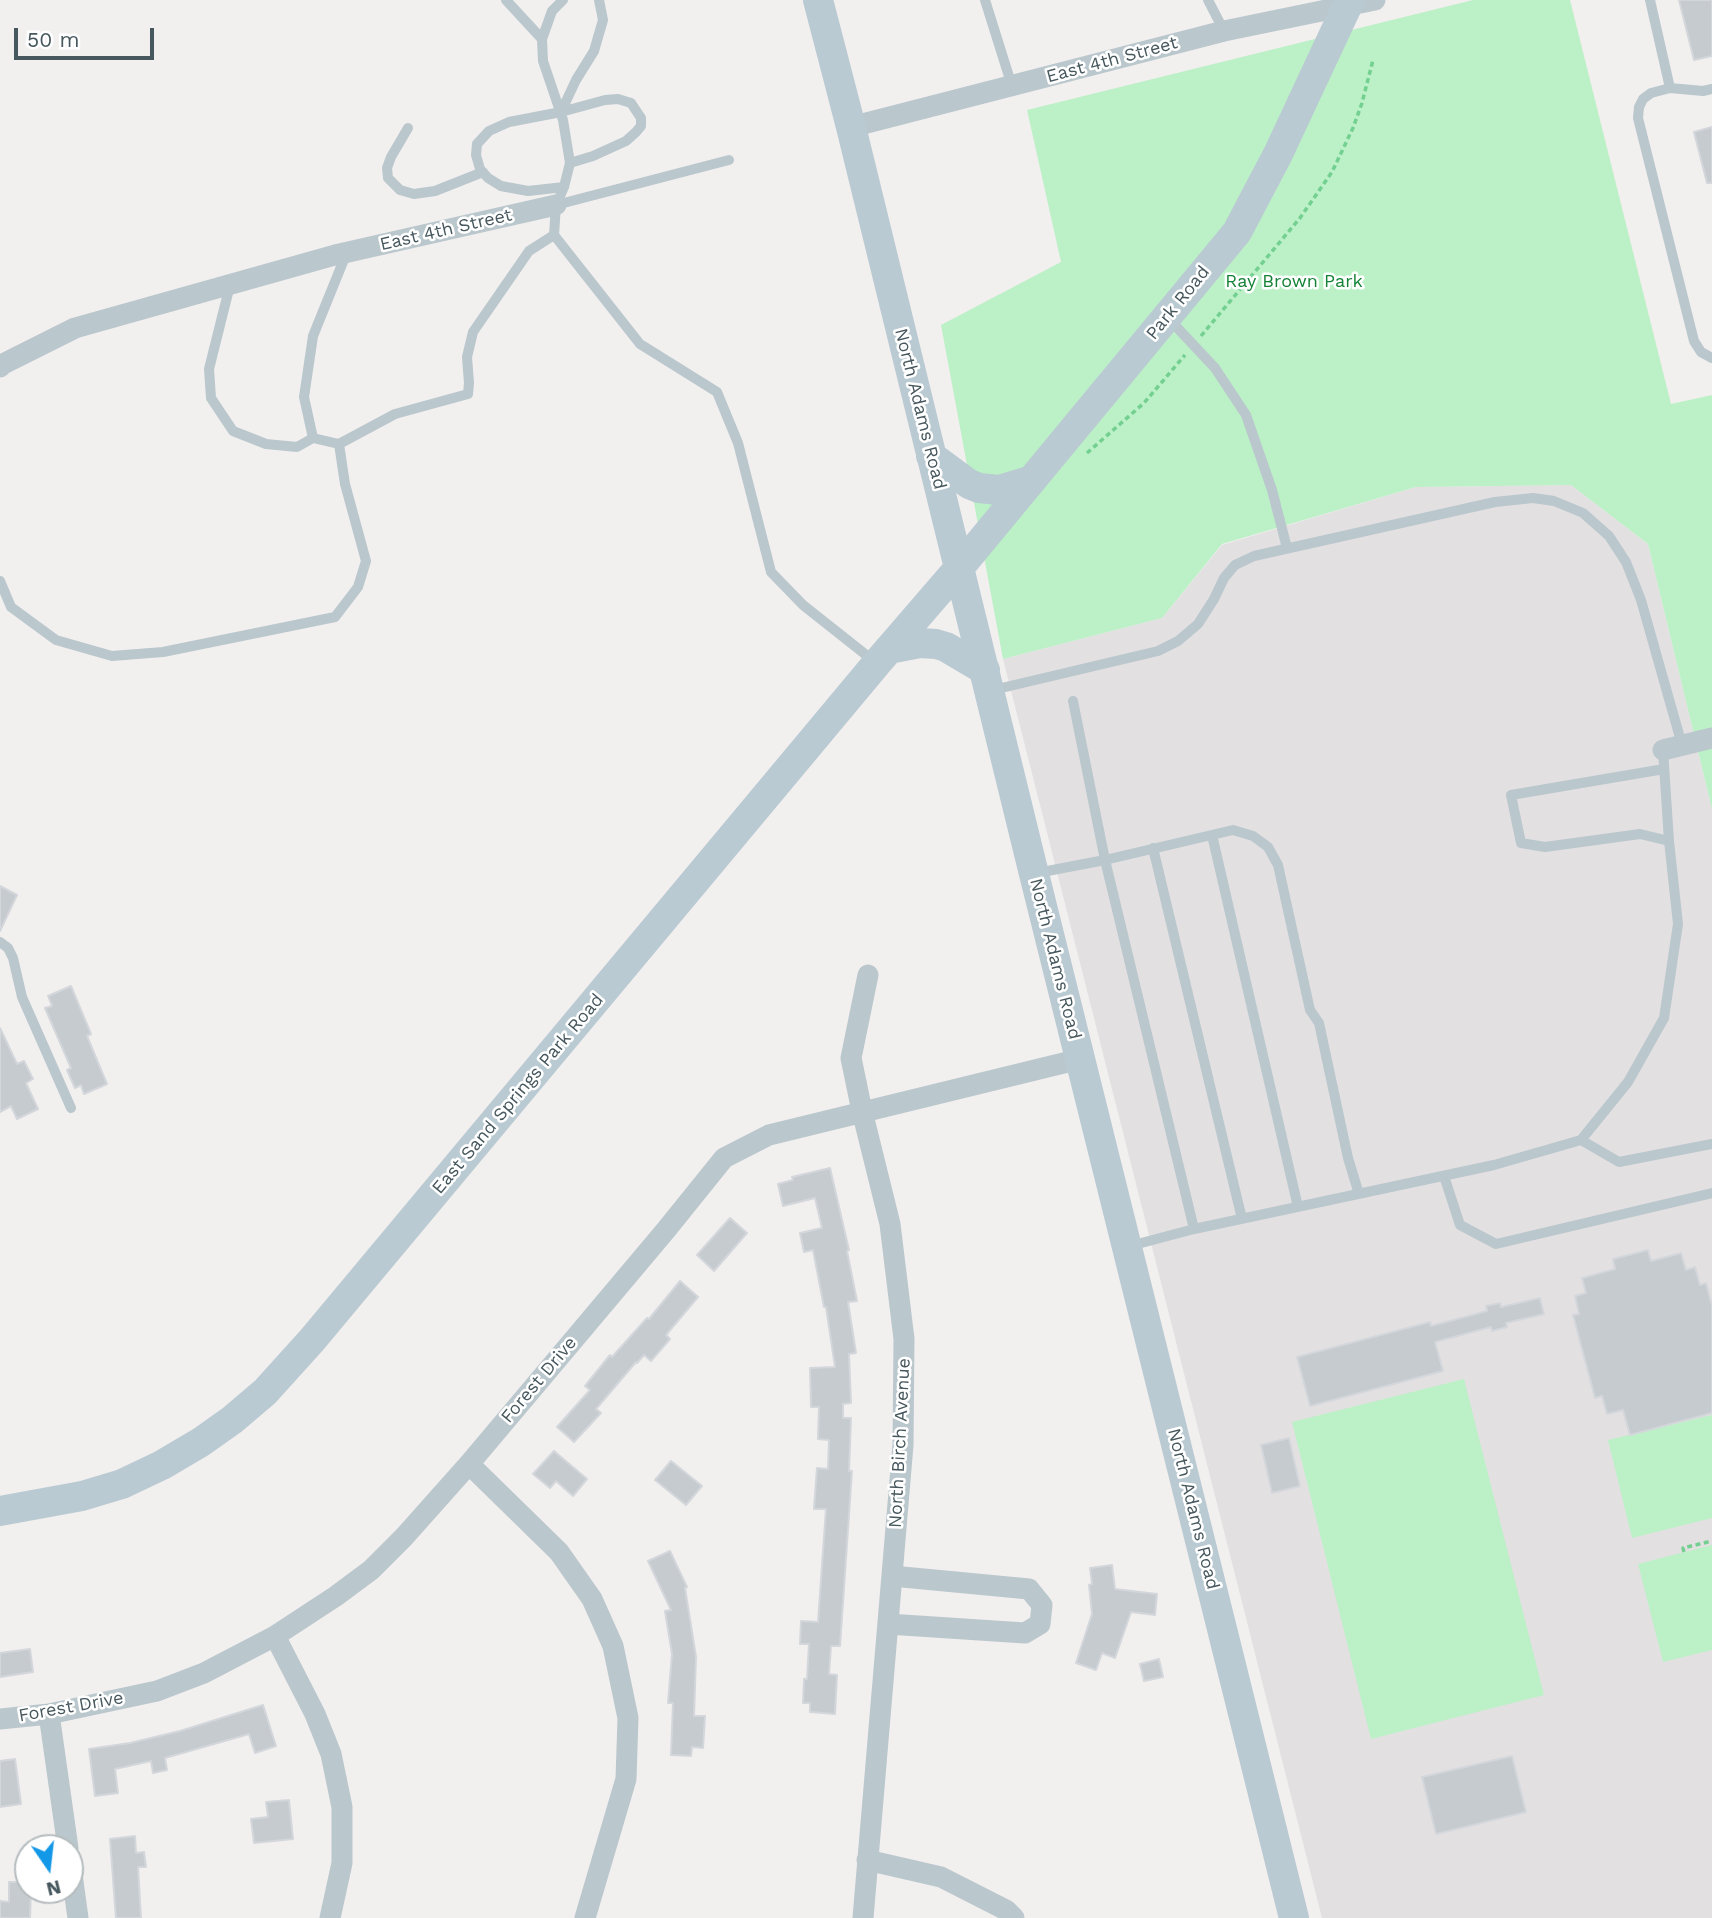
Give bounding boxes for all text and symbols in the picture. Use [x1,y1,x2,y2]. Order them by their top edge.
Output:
scale bar [18,14,158,58]
text: 50 m [27,27,79,52]
street label: East 4th Street [1044,32,1180,88]
street label: East 4th Street [378,204,514,256]
street label: Park Road [1142,262,1214,344]
park label: Ray Brown Park [1225,271,1363,293]
street label: North Adams Road [890,326,950,492]
street label: North Adams Road [1025,876,1085,1042]
street label: East Sand Springs Park Road [428,989,608,1199]
street label: Forest Drive [497,1332,581,1428]
street label: North Birch Avenue [885,1357,915,1529]
street label: North Adams Road [1163,1426,1223,1592]
street label: Forest Drive [17,1687,125,1727]
north arrow [14,1834,84,1904]
text: N [44,1875,63,1901]

